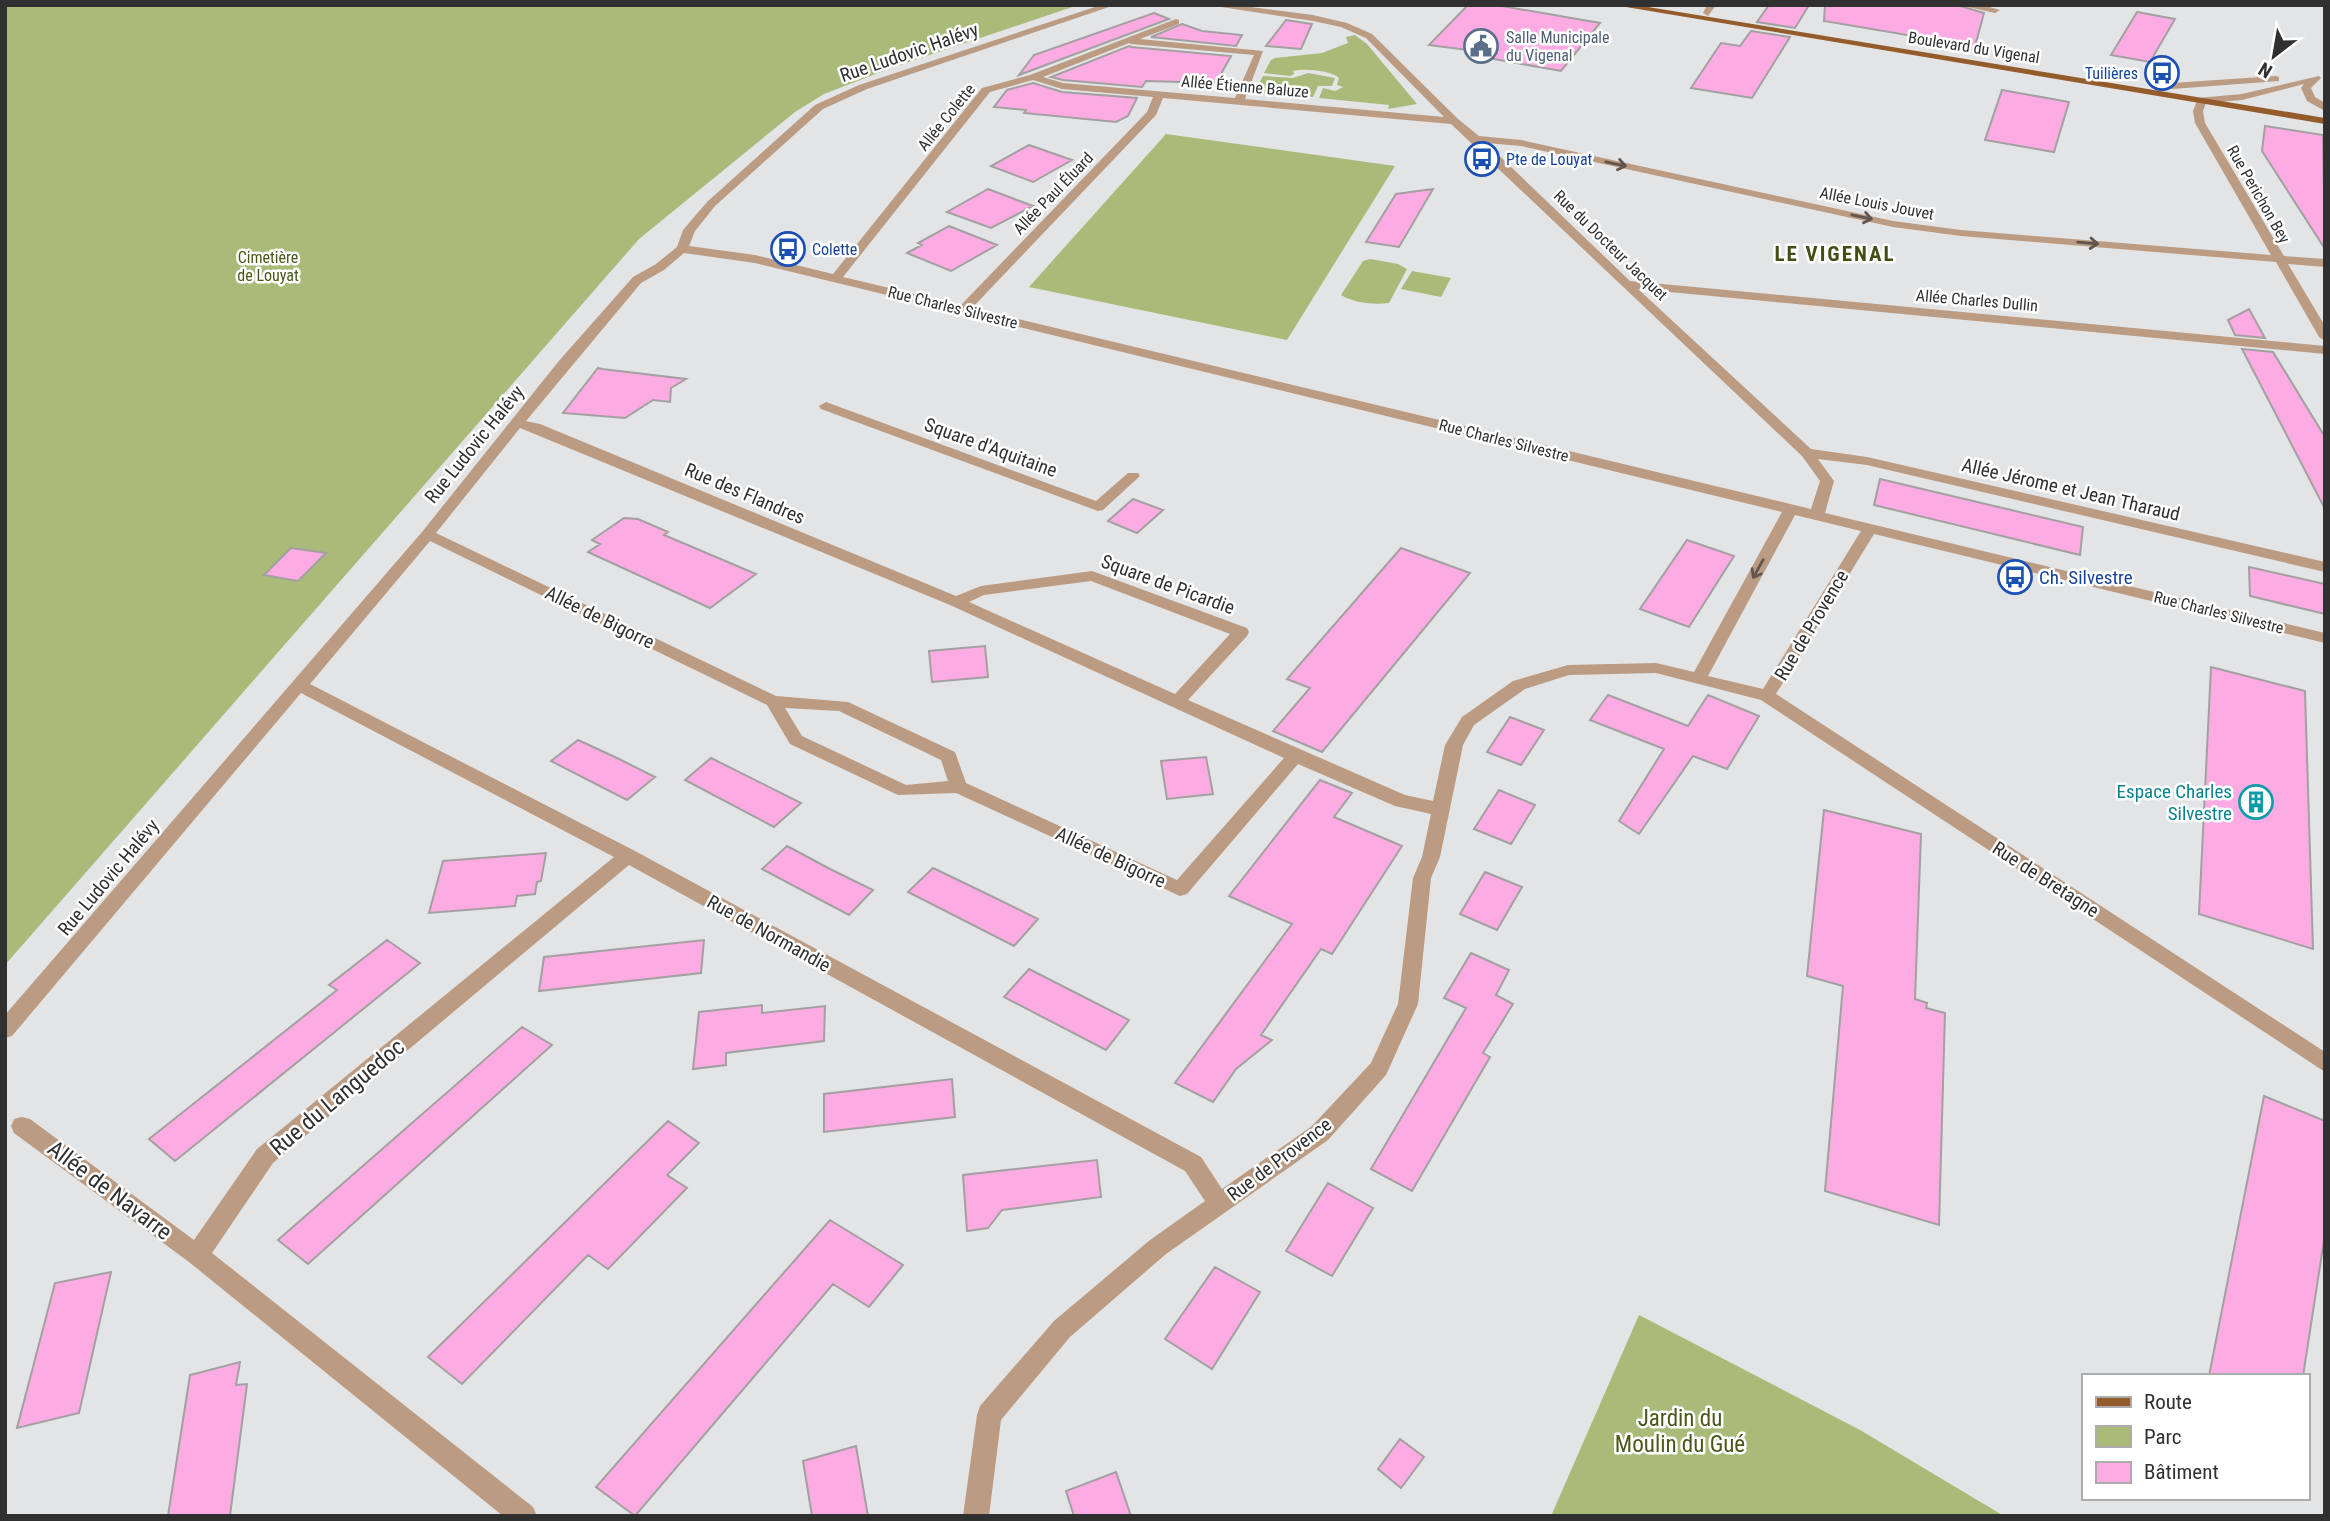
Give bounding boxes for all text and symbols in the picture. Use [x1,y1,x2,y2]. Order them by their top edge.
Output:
street label: Rue Ludovic Halévy [837,18,981,87]
north arrow [2239,21,2309,91]
public building icon: Salle Municipale du Vigenal [1462,27,1500,65]
place label: Salle Municipale du Vigenal [1506,28,1610,65]
street label: Boulevard du Vigenal [1907,28,2041,67]
bus stop icon: Tuilières [2143,54,2181,92]
text: N [2255,57,2276,83]
place label: Tuilières [2085,64,2138,83]
street label: Allée Étienne Baluze [1180,71,1310,102]
street label: Allée Colette [914,80,979,155]
bus stop icon: Pte de Louyat [1463,140,1501,178]
street label: Rue Perichon Bey [2223,142,2294,247]
street label: Allée Paul Éluard [1010,148,1097,238]
place label: Pte de Louyat [1506,150,1593,169]
one-way arrow [1604,157,1627,171]
street label: Allée Louis Jouvet [1818,183,1936,224]
street label: Rue du Docteur Jacquet [1550,186,1672,305]
one-way arrow [1850,211,1873,225]
bus stop icon: Colette [769,230,807,268]
one-way arrow [2076,237,2098,250]
place label: Colette [812,240,857,259]
district label: LE VIGENAL [1774,242,1896,266]
park label: Cimetière de Louyat [237,248,299,285]
street label: Rue Charles Silvestre [886,282,1020,333]
street label: Allée Charles Dullin [1915,286,2039,315]
street label: Rue Ludovic Halévy [420,381,529,508]
street label: Square d'Aquitaine [921,413,1060,482]
street label: Rue Charles Silvestre [1437,415,1571,466]
street label: Allée Jérome et Jean Tharaud [1960,453,2182,526]
street label: Rue des Flandres [681,458,808,529]
street label: Square de Picardie [1098,550,1238,619]
one-way arrow [1751,558,1764,579]
bus stop icon: Ch. Silvestre [1996,558,2034,596]
street label: Rue de Provence [1769,566,1853,685]
place label: Ch. Silvestre [2039,566,2133,589]
street label: Allée de Bigorre [541,581,658,654]
street label: Rue Charles Silvestre [2152,587,2286,638]
place label: Espace Charles Silvestre [2117,780,2232,825]
building icon: Espace Charles Silvestre [2237,783,2275,821]
street label: Rue Ludovic Halévy [53,814,164,940]
street label: Allée de Bigorre [1052,822,1169,893]
street label: Rue de Bretagne [1988,836,2103,922]
street label: Rue de Normandie [703,890,835,977]
street label: Rue du Languedoc [265,1033,410,1161]
street label: Rue de Provence [1223,1113,1336,1206]
street label: Allée de Navarre [42,1135,177,1246]
legend [2082,1374,2309,1500]
text: Route [2144,1390,2192,1414]
park label: Jardin du Moulin du Gué [1615,1405,1745,1458]
text: Parc [2144,1425,2182,1449]
text: Bâtiment [2144,1460,2219,1484]

